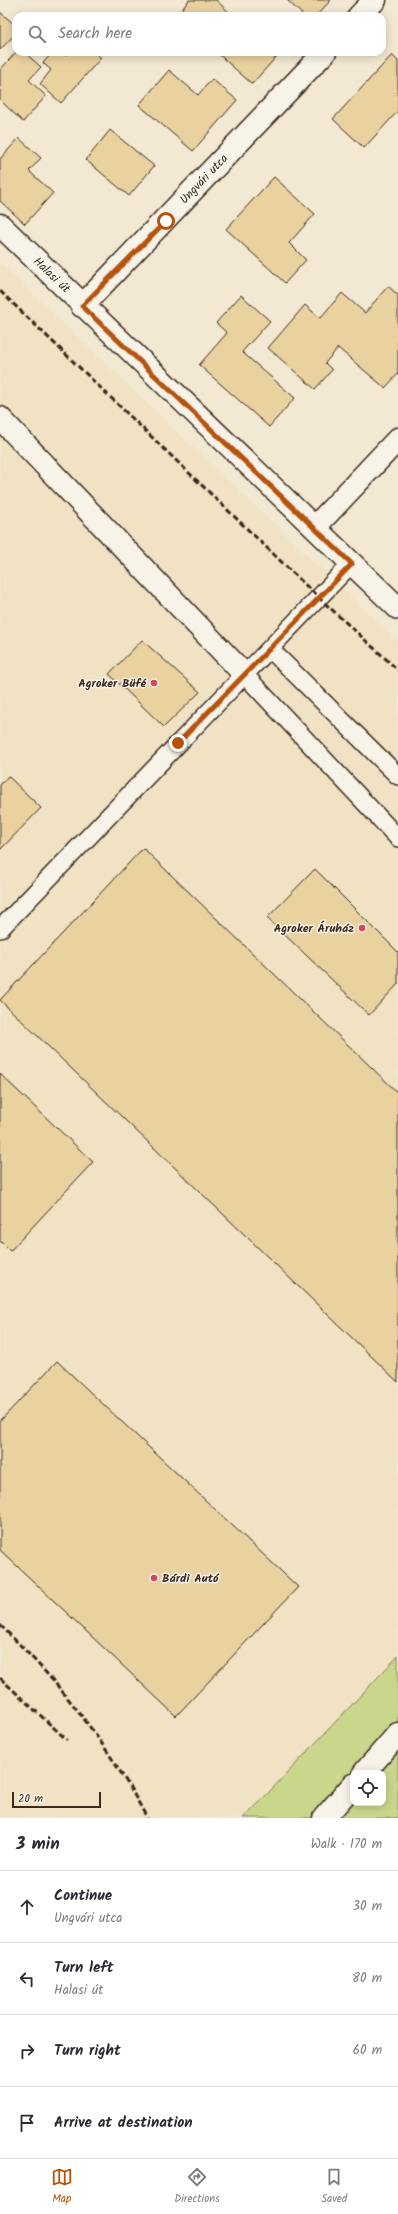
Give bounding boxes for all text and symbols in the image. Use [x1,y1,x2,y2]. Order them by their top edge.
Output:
search box [12,12,386,56]
text: Search here [58,22,132,46]
icon: search [26,23,48,45]
street label: Ungvári utca [175,149,233,208]
route start [157,212,175,230]
street label: Halasi út [29,252,75,298]
place label: Agroker Büfé [78,674,147,693]
marker: Agroker Büfé [149,678,159,688]
route end [169,734,187,752]
place label: Agroker Áruház [274,919,354,938]
marker: Agroker Áruház [357,923,367,933]
place label: Bárdi Autó [162,1569,220,1588]
marker: Bárdi Autó [149,1573,159,1583]
map controls [350,1770,386,1806]
button: locate [350,1770,386,1806]
scale bar [12,1790,101,1809]
text: 20 m [18,1790,43,1808]
text: 3 min [16,1831,60,1858]
text: Walk · 170 m [311,1834,382,1855]
text: Continue [54,1884,112,1908]
icon: ahead [16,1896,38,1918]
text: 30 m [353,1896,382,1917]
text: Ungvári utca [54,1908,122,1929]
text: Turn left [54,1956,114,1980]
icon: left [16,1968,38,1990]
text: 80 m [352,1968,382,1989]
text: Halasi út [54,1980,103,2001]
text: Turn right [54,2039,121,2063]
icon: right [16,2040,38,2062]
text: 60 m [353,2040,382,2061]
text: Arrive at destination [54,2111,193,2135]
icon: arrive [16,2112,38,2134]
tab: Map [51,2166,73,2208]
tab: Directions [174,2166,220,2208]
tab: Saved [321,2166,347,2208]

